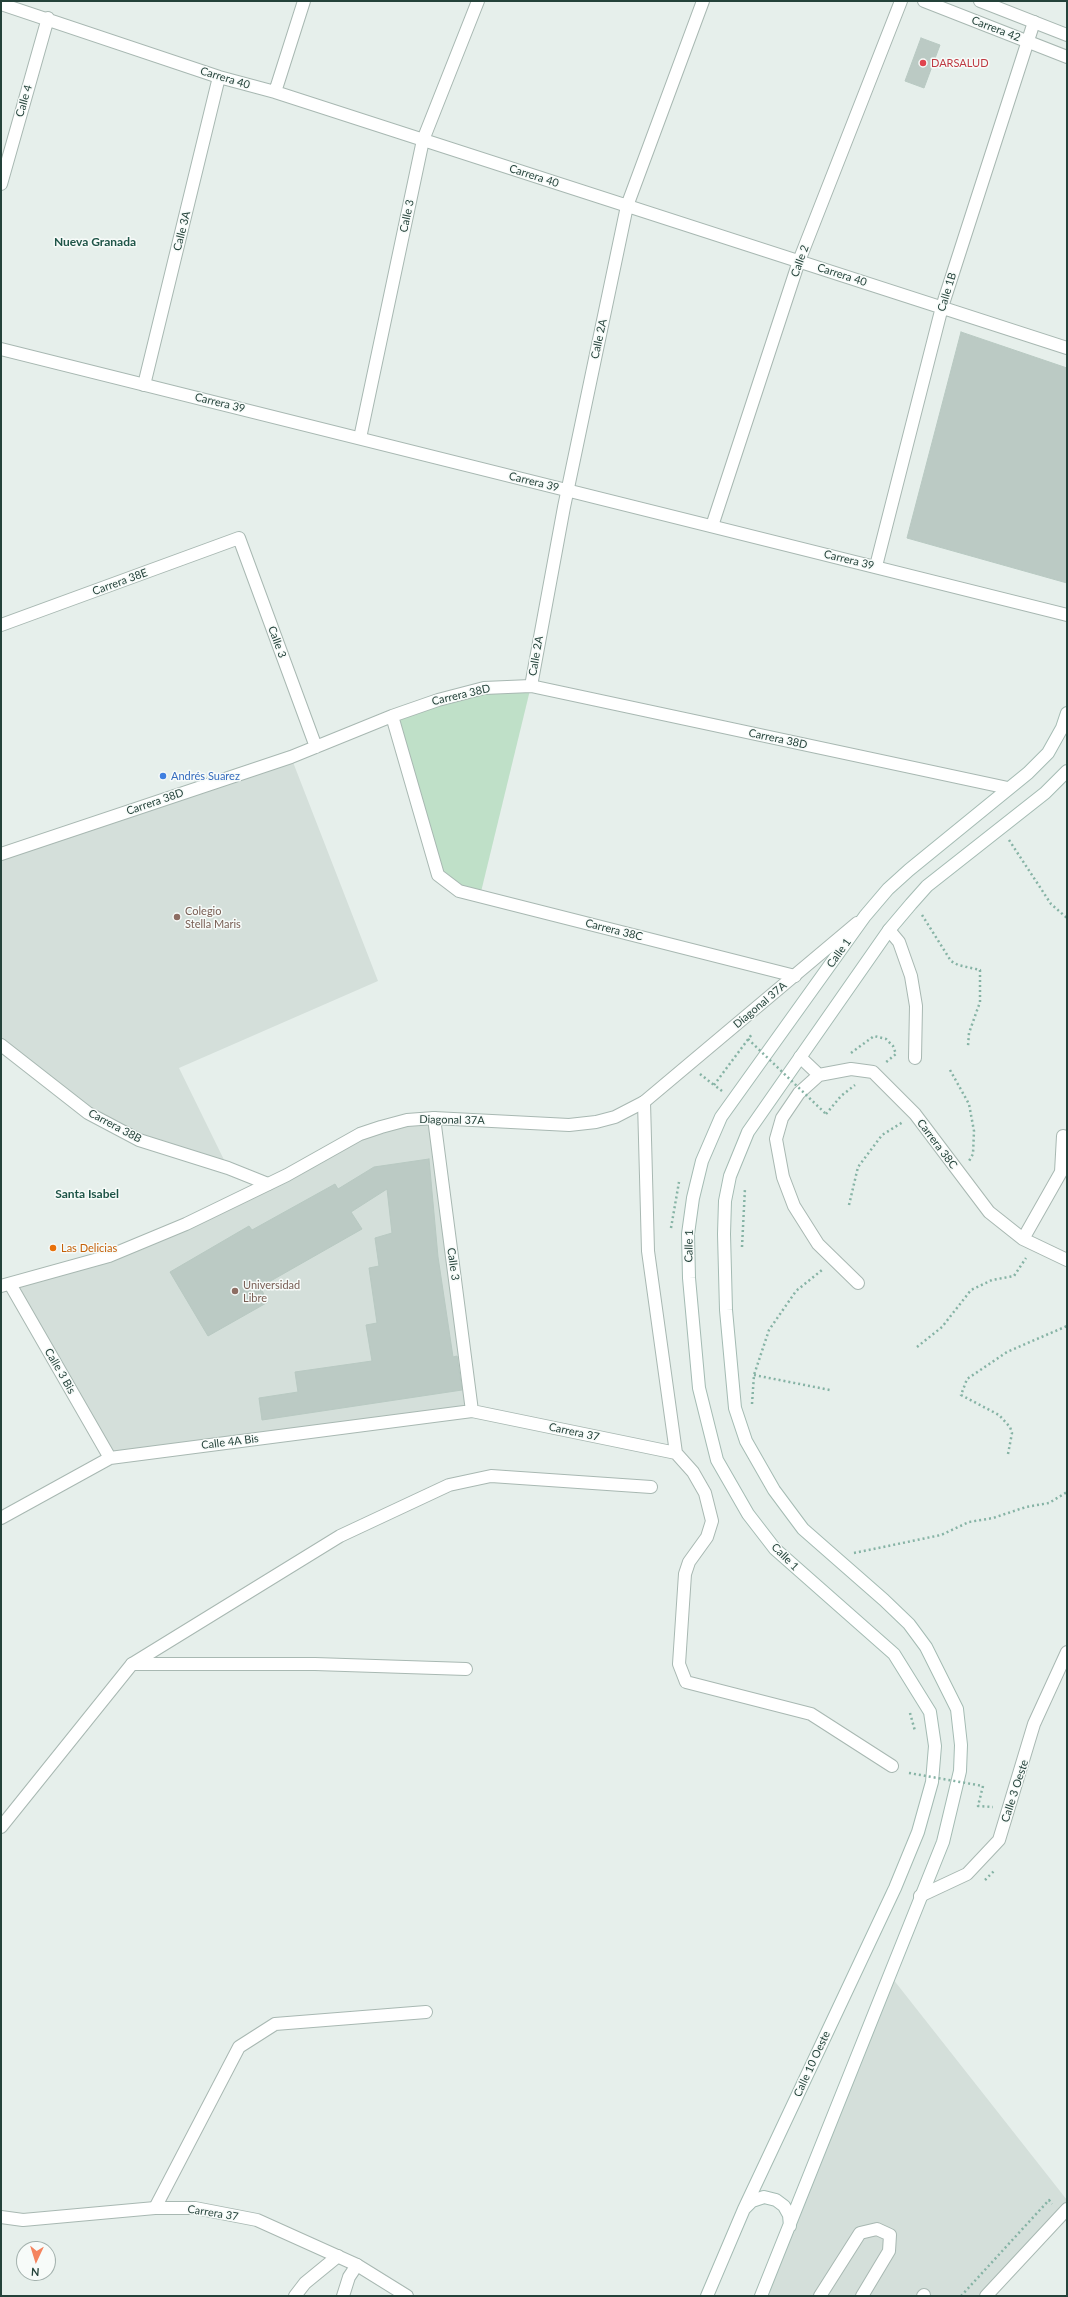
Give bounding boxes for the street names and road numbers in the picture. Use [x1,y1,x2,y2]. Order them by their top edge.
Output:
street label: Carrera 42 [970,14,1022,44]
street label: Carrera 40 [199,64,251,92]
street label: Calle 4 [13,83,35,119]
street label: Carrera 40 [508,162,560,190]
street label: Calle 3 [397,198,417,234]
street label: Calle 3A [171,210,193,252]
street label: Calle 2 [788,243,812,279]
street label: Carrera 40 [816,261,868,289]
street label: Calle 1B [935,271,959,313]
street label: Calle 2A [588,318,610,360]
street label: Carrera 39 [193,390,247,416]
street label: Carrera 39 [507,469,561,495]
street label: Carrera 39 [822,547,876,573]
street label: Carrera 38E [91,566,149,598]
street label: Calle 3 [265,624,289,660]
street label: Calle 2A [526,635,546,677]
street label: Carrera 38D [430,682,492,708]
street label: Carrera 38D [747,726,809,752]
street label: Carrera 38D [125,786,185,818]
street label: Carrera 38C [584,916,644,944]
street label: Calle 1 [824,936,854,970]
street label: Diagonal 37A [731,979,789,1031]
street label: Carrera 38B [86,1106,144,1146]
street label: Diagonal 37A [419,1113,485,1127]
street label: Carrera 38C [914,1117,960,1171]
street label: Calle 1 [682,1229,696,1263]
street label: Calle 3 [444,1247,462,1281]
street label: Calle 3 Bis [42,1346,78,1396]
street label: Carrera 37 [548,1420,600,1444]
street label: Calle 4A Bis [201,1432,259,1452]
street label: Calle 1 [769,1541,801,1573]
street label: Calle 3 Oeste [999,1758,1031,1824]
street label: Calle 10 Oeste [791,2029,833,2099]
street label: Carrera 37 [187,2202,239,2224]

